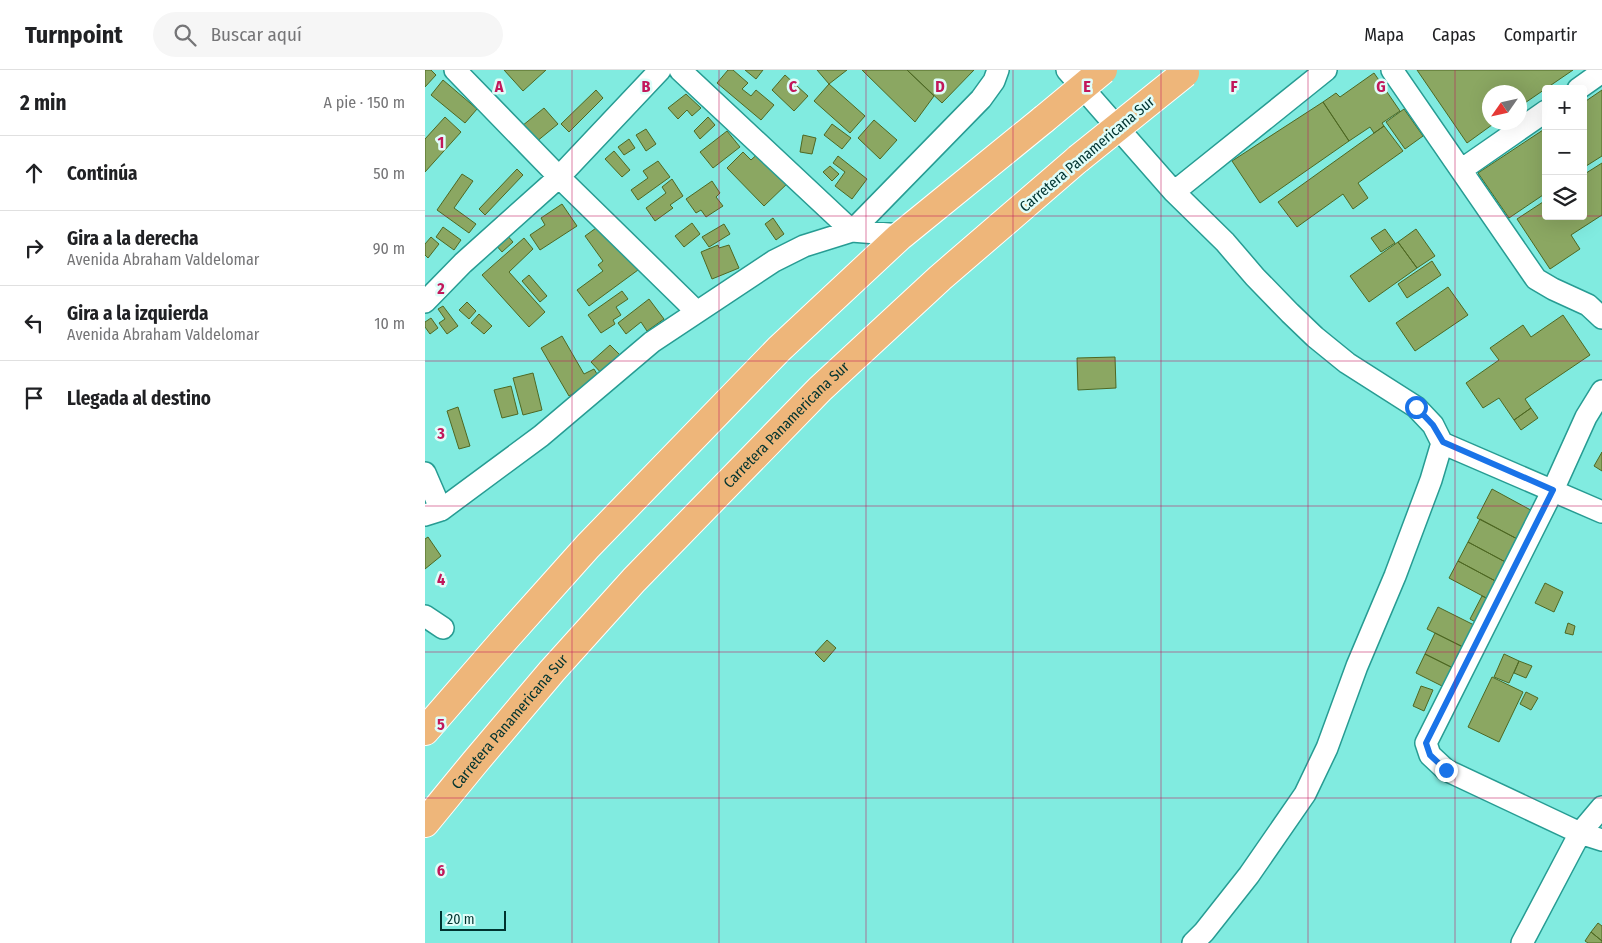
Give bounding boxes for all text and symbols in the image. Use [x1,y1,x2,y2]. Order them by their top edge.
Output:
search box [153,12,503,57]
text: Turnpoint [25,21,123,49]
icon: search [171,21,199,49]
text: Buscar aquí [211,23,302,46]
text: Mapa [1364,24,1404,46]
text: Capas [1432,24,1476,46]
text: Compartir [1504,24,1577,46]
text: A [494,77,504,96]
text: B [642,77,651,96]
text: C [789,77,798,96]
text: D [935,77,945,96]
text: E [1083,77,1091,96]
text: F [1230,77,1238,96]
text: G [1376,77,1386,96]
north arrow [1482,85,1527,130]
map controls [1542,85,1587,220]
button: + [1542,85,1587,130]
text: 2 min [20,90,67,116]
street label: Carretera Panamericana Sur [1016,92,1159,216]
text: A pie · 150 m [323,93,405,112]
button: − [1542,130,1587,175]
text: 1 [438,133,444,152]
icon: ahead [20,159,48,187]
text: Continúa [67,162,138,185]
text: 50 m [373,164,405,183]
button: layers [1542,175,1587,220]
text: Gira a la derecha [67,227,199,250]
icon: right [20,234,48,262]
text: 90 m [373,239,405,258]
text: Avenida Abraham Valdelomar [67,250,259,269]
text: 2 [436,279,445,298]
text: Gira a la izquierda [67,302,209,325]
icon: left [20,309,48,337]
text: 10 m [374,314,405,333]
text: Avenida Abraham Valdelomar [67,325,259,344]
street label: Carretera Panamericana Sur [720,357,853,492]
icon: arrive [20,384,48,412]
text: Llegada al destino [67,387,211,410]
route start [1405,396,1428,419]
text: 3 [436,424,445,443]
text: 4 [437,570,445,589]
street label: Carretera Panamericana Sur [448,650,572,793]
text: 5 [437,715,445,734]
route end [1435,759,1458,782]
text: 6 [437,861,445,880]
scale bar [440,908,506,931]
text: 20 m [447,911,475,928]

